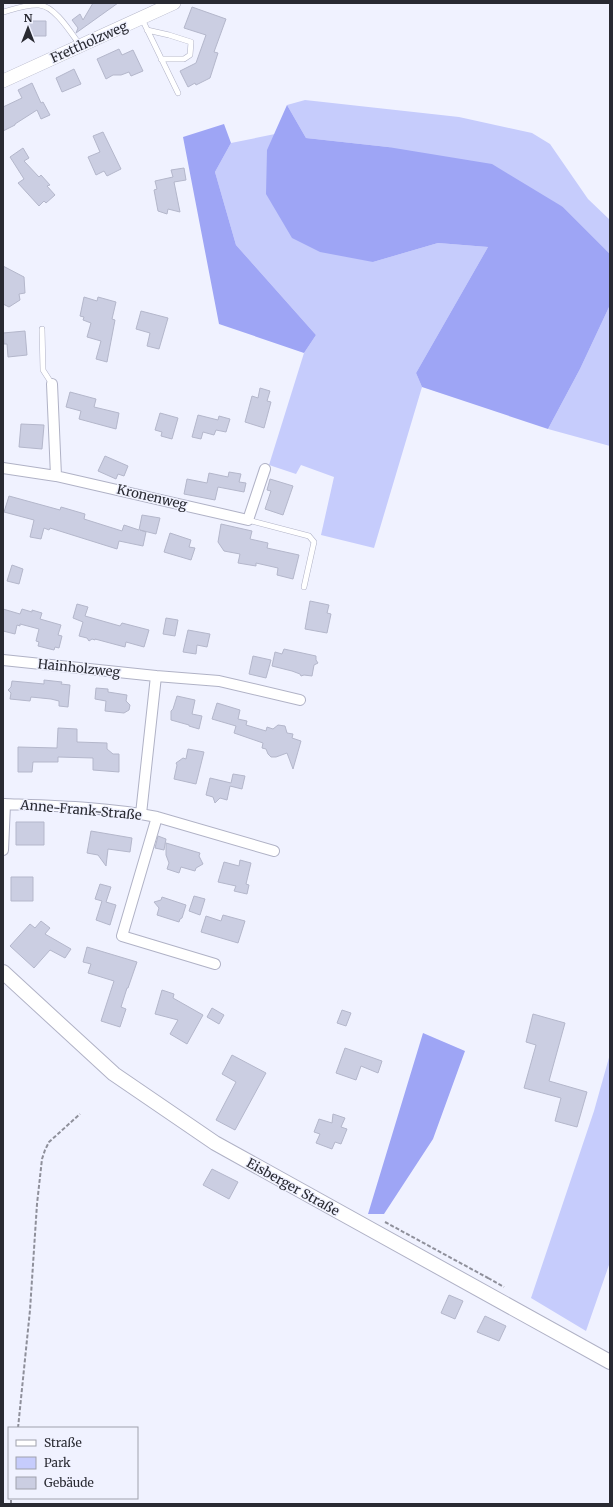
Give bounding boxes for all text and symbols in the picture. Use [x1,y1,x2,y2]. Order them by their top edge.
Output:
north arrow [8,8,48,48]
text: N [24,11,33,25]
street label: Frettholzweg [48,17,130,67]
street label: Kronenweg [115,481,189,513]
street label: Hainholzweg [37,655,121,681]
street label: Anne-Frank-Straße [19,796,143,824]
street label: Eisberger Straße [244,1154,343,1220]
legend [8,1427,138,1499]
text: Straße [44,1435,82,1450]
text: Park [44,1455,71,1470]
text: Gebäude [44,1475,94,1490]

